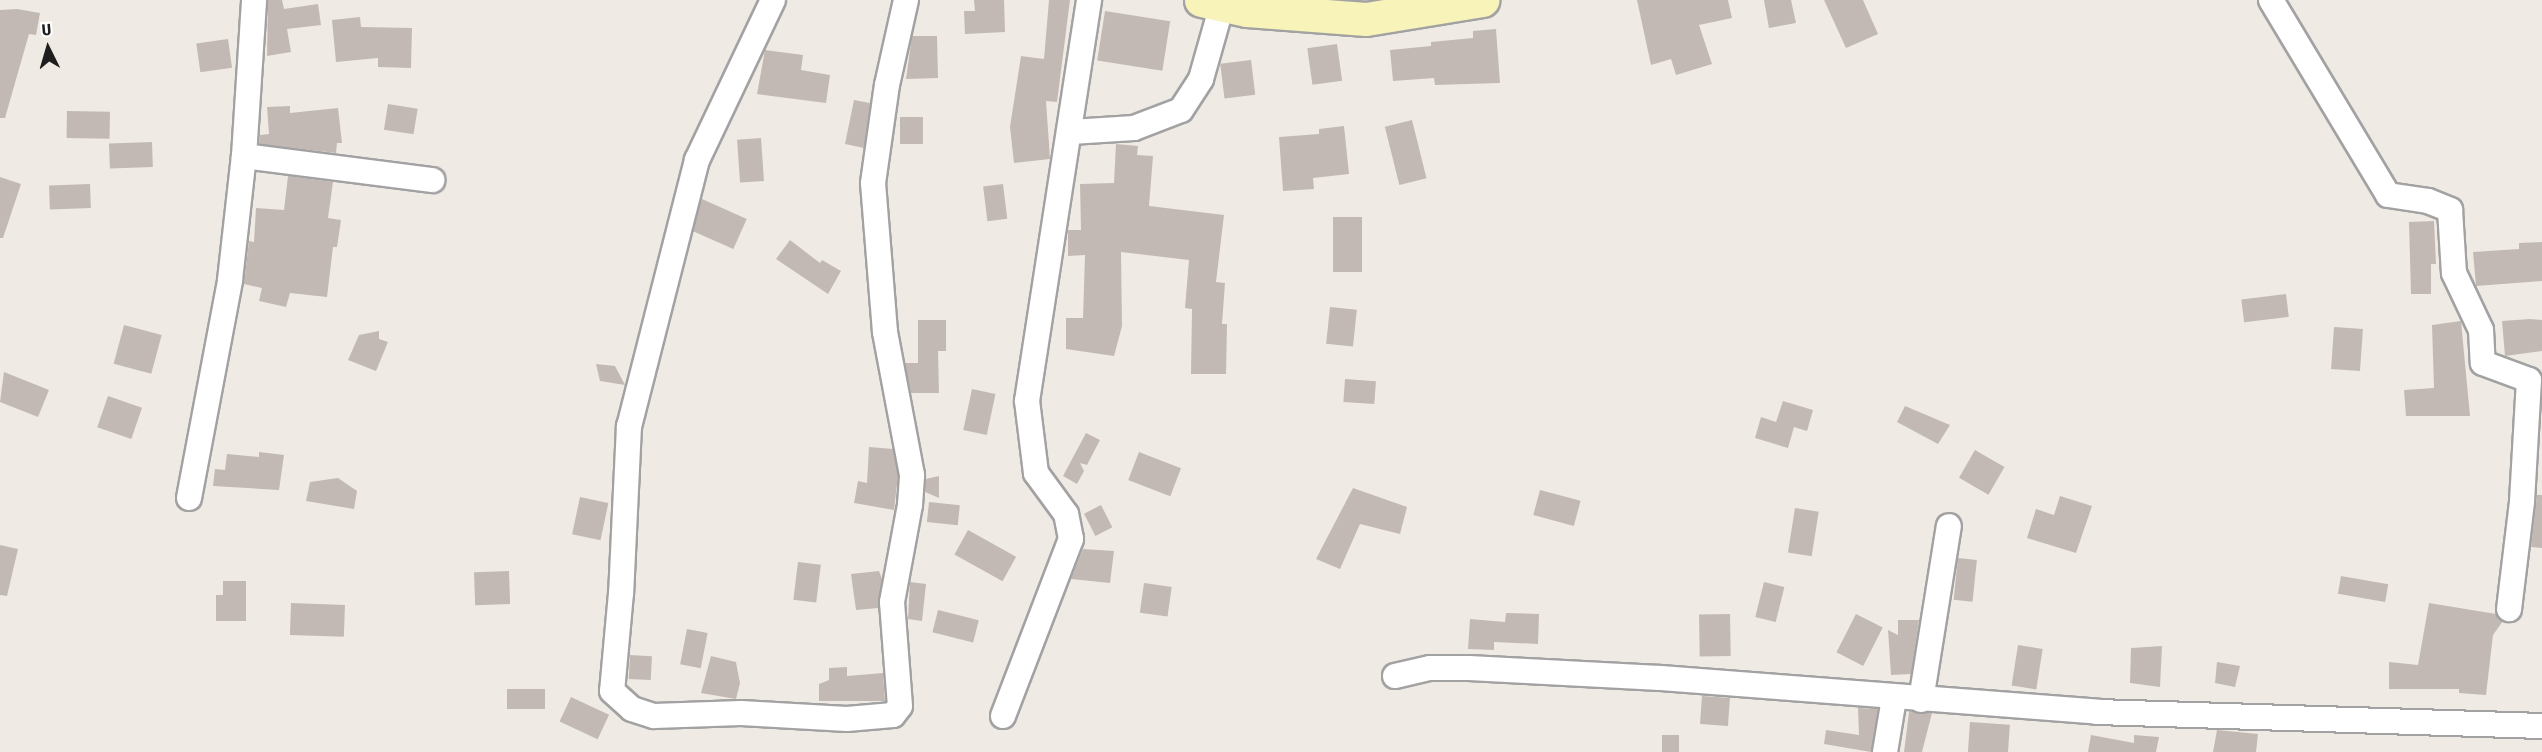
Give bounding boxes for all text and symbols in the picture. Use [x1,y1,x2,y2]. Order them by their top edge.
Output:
north arrow [18,18,78,78]
text: U [41,20,52,39]

